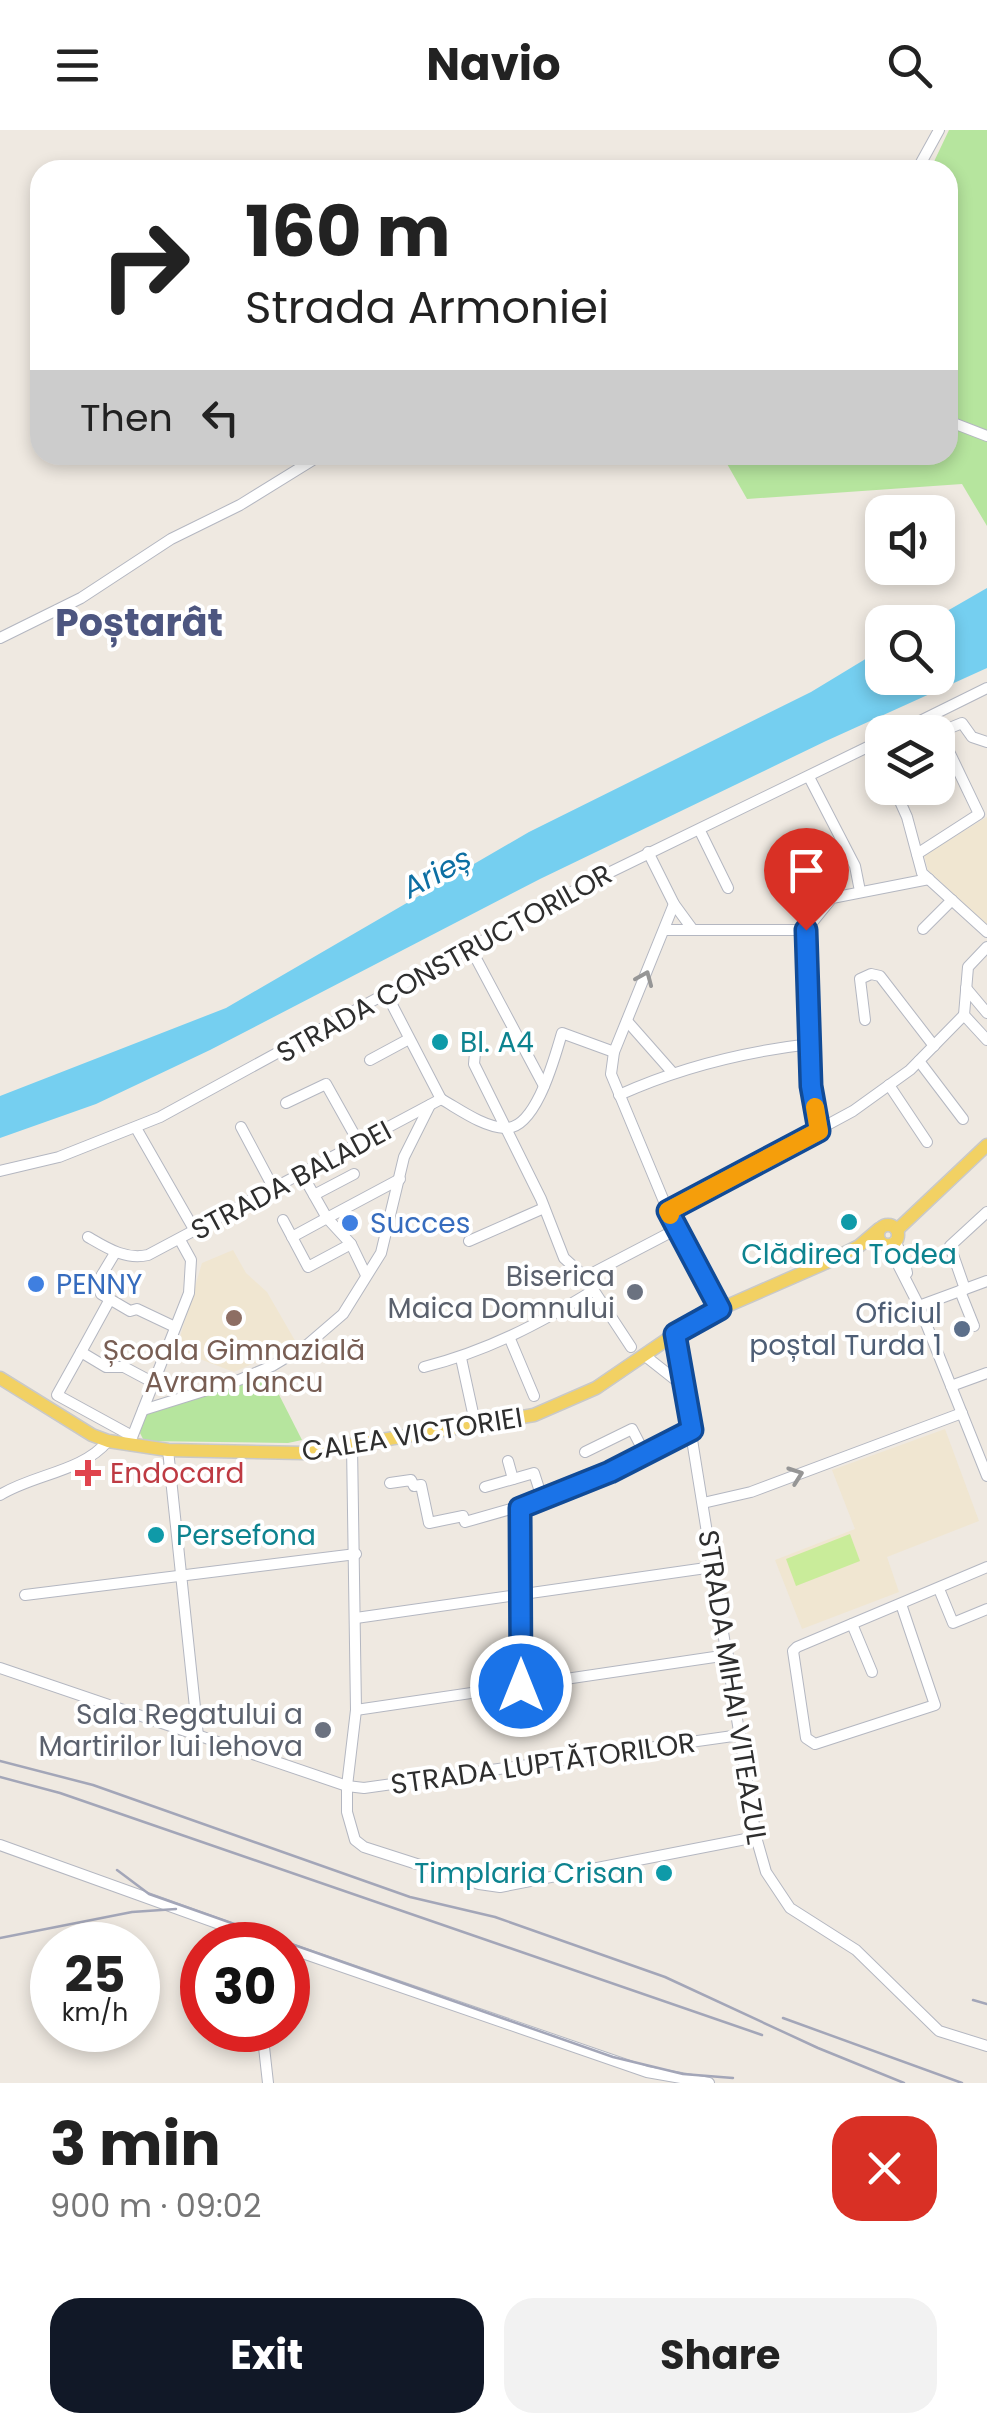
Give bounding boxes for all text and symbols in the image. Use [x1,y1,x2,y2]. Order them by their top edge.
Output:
text: Navio [426,33,561,96]
icon: menu [50,38,105,93]
icon: search [882,38,937,93]
text: 160 m [245,182,451,281]
icon: right [80,200,210,330]
text: Strada Armoniei [245,276,609,339]
icon: left [193,390,248,445]
text: Then [80,391,173,444]
map controls [865,495,955,805]
button: sound [865,495,955,585]
district label: Poștarât [55,596,223,649]
button: search [865,605,955,695]
button: layers [865,715,955,805]
pin [764,828,849,931]
water label: Arieș [394,836,479,909]
icon: arrive [779,843,834,898]
street label: STRADA CONSTRUCTORILOR [269,855,619,1072]
one-way arrow [633,971,653,989]
place label: Bl. A4 [460,1023,534,1062]
marker: Bl. A4 [429,1031,451,1053]
street label: STRADA BALADEI [184,1111,398,1250]
place label: Succes [370,1204,470,1243]
marker: Clădirea Todea [838,1211,860,1233]
marker: Succes [339,1212,361,1234]
place label: Clădirea Todea [741,1235,957,1274]
place label: Biserica Maica Domnului [388,1257,615,1328]
place label: PENNY [56,1265,142,1304]
marker: PENNY [25,1273,47,1295]
marker: Biserica Maica Domnului [624,1281,646,1303]
place label: Oficiul poștal Turda 1 [749,1294,942,1365]
marker: Școala Gimnazială Avram Iancu [223,1307,245,1329]
marker: Oficiul poștal Turda 1 [951,1318,973,1340]
place label: Școala Gimnazială Avram Iancu [103,1331,365,1402]
street label: CALEA VICTORIEI [299,1398,525,1471]
place label: Endocard [110,1454,244,1493]
marker: Endocard [75,1460,101,1486]
one-way arrow [786,1467,804,1487]
place label: Persefona [176,1516,316,1555]
marker: Persefona [145,1524,167,1546]
street label: STRADA MIHAI VITEAZUL [688,1527,777,1847]
position arrow [469,1634,573,1738]
place label: Sala Regatului a Martirilor lui Iehova [38,1695,303,1766]
marker: Sala Regatului a Martirilor lui Iehova [312,1719,334,1741]
street label: STRADA LUPTĂTORILOR [388,1723,698,1804]
place label: Timplaria Crisan [414,1854,644,1893]
marker: Timplaria Crisan [653,1862,675,1884]
speed limit sign: 30 [180,1922,310,2052]
text: 25 [64,1939,126,2010]
text: km/h [62,1995,128,2030]
text: 3 min [50,2102,221,2186]
button: close [832,2116,937,2221]
text: 900 m · 09:02 [50,2183,261,2228]
button: Exit [50,2298,484,2413]
button: Share [504,2298,937,2413]

